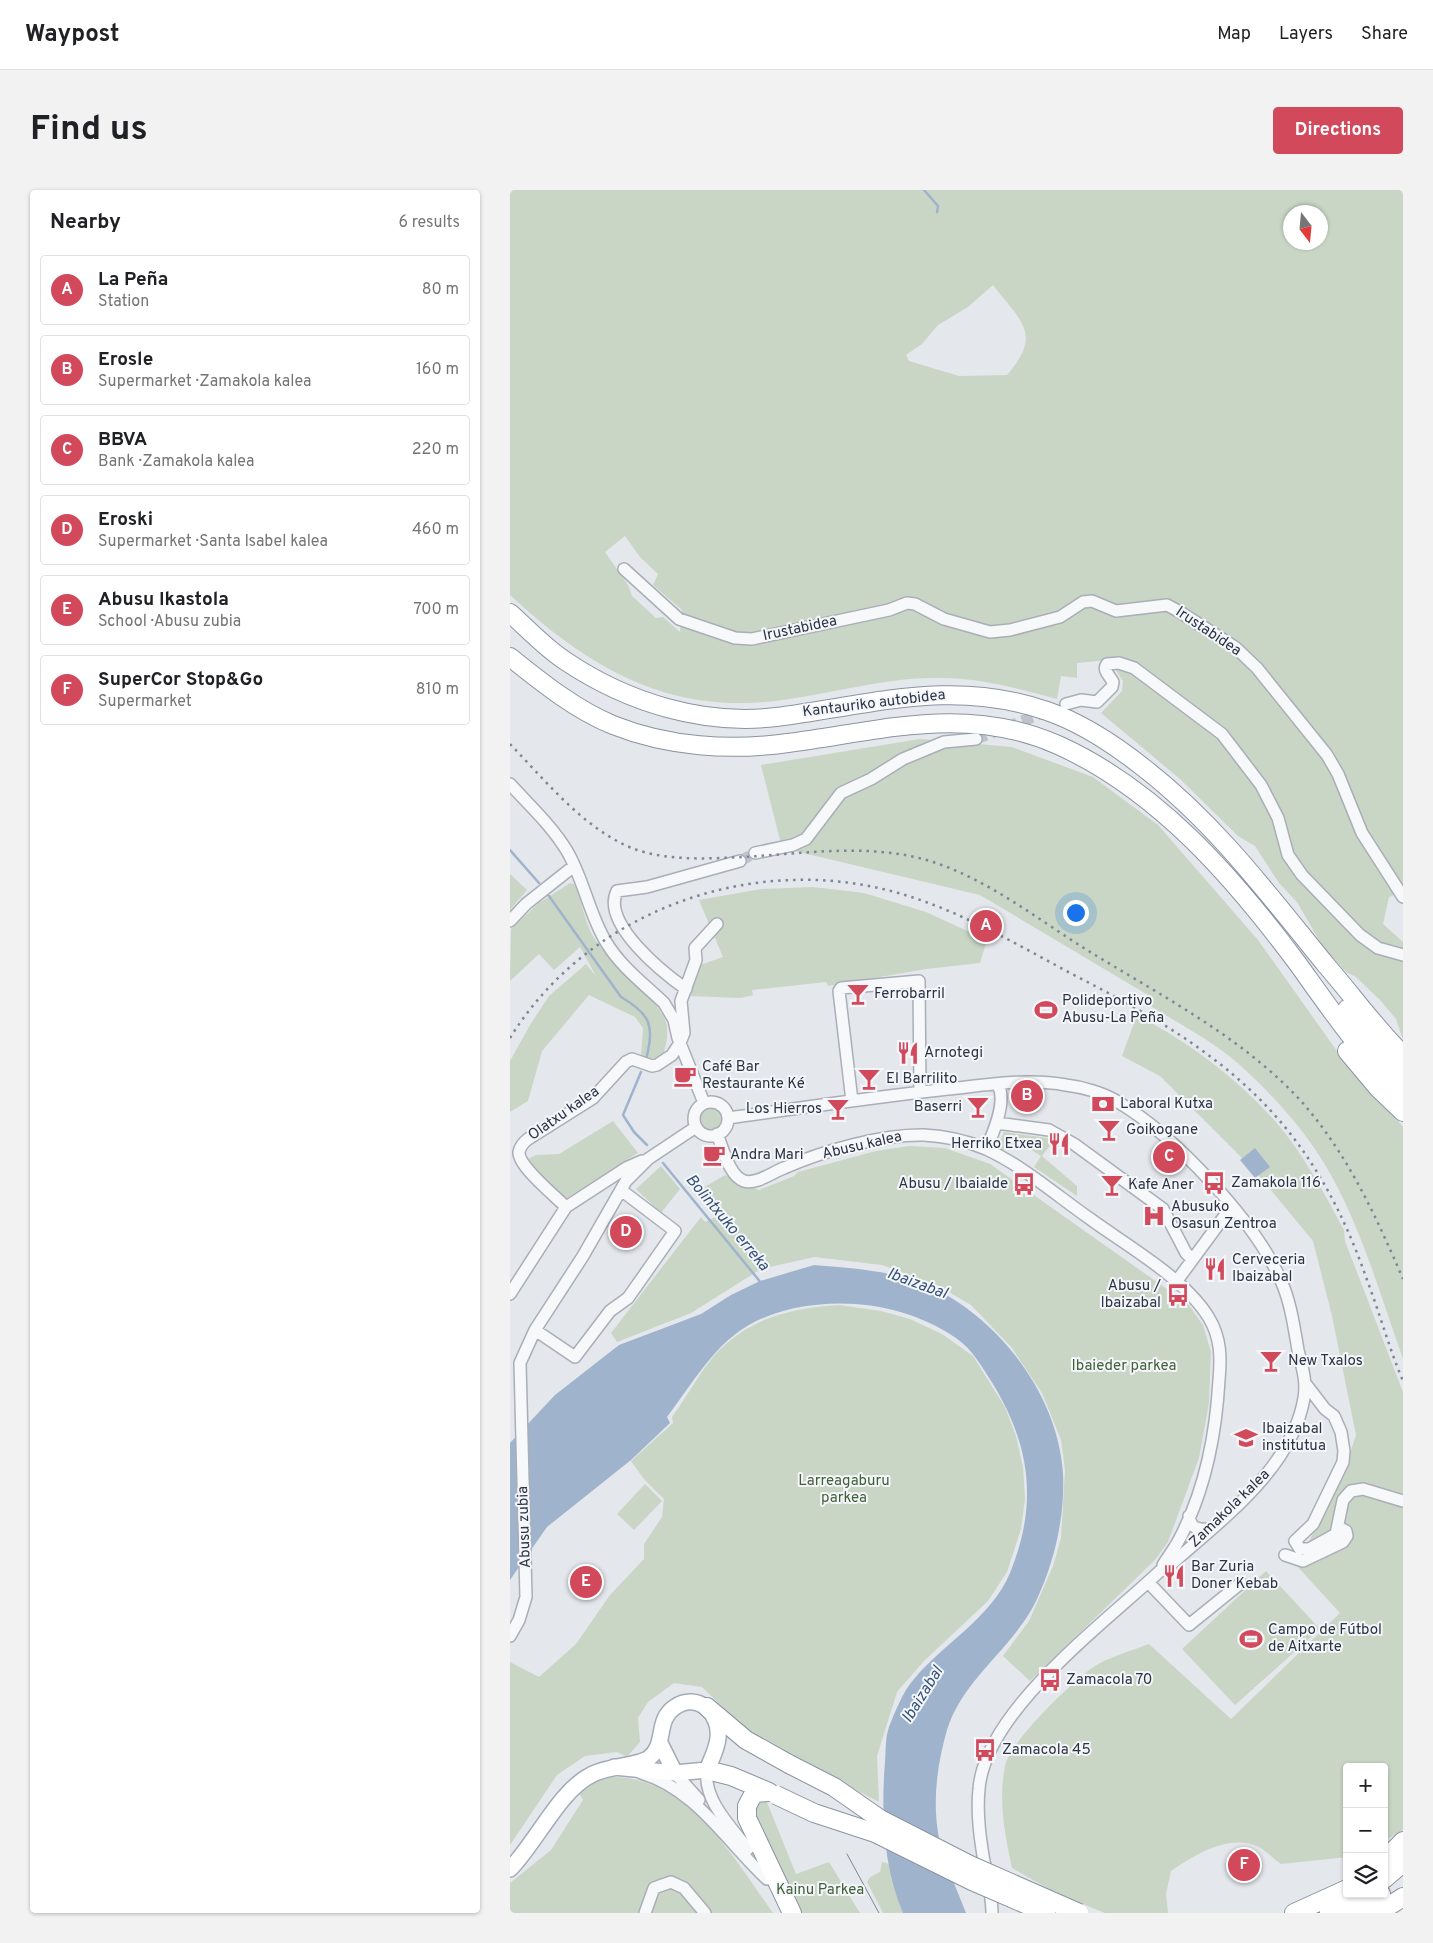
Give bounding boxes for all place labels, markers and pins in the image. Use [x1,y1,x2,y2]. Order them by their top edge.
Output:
pin: A [970,907,1002,945]
bar icon: Ferrobarril [845,981,871,1007]
place label: Ferrobarril [874,985,945,1004]
place label: Polideportivo Abusu-La Peña [1062,992,1164,1028]
sports icon: Polideportivo Abusu-La Peña [1033,997,1059,1023]
restaurant icon: Arnotegi [895,1040,921,1066]
place label: Arnotegi [924,1044,983,1063]
place label: Café Bar Restaurante Ké [702,1058,805,1094]
cafe icon: Café Bar Restaurante Ké [672,1063,698,1089]
bar icon: El Barrilito [856,1066,882,1092]
place label: El Barrilito [886,1070,957,1089]
pin: B [1011,1077,1043,1115]
bank icon: Laboral Kutxa [1090,1091,1116,1117]
bar icon: Baserri [965,1094,991,1120]
place label: Laboral Kutxa [1120,1095,1213,1114]
bar icon: Los Hierros [825,1096,851,1122]
place label: Baserri [914,1098,962,1117]
place label: Los Hierros [746,1100,822,1119]
bar icon: Goikogane [1096,1117,1122,1143]
place label: Goikogane [1126,1121,1198,1140]
restaurant icon: Herriko Etxea [1046,1131,1072,1157]
place label: Herriko Etxea [951,1135,1042,1154]
pin: C [1153,1138,1185,1176]
cafe icon: Andra Mari [701,1142,727,1168]
place label: Andra Mari [730,1146,804,1165]
bus stop icon: Zamakola 116 [1201,1170,1227,1196]
bus stop icon: Abusu / Ibaialde [1011,1171,1037,1197]
bar icon: Kafe Aner [1099,1172,1125,1198]
place label: Zamakola 116 [1231,1174,1321,1193]
place label: Abusu / Ibaialde [898,1175,1008,1194]
place label: Kafe Aner [1128,1176,1194,1195]
place label: Abusuko Osasun Zentroa [1171,1198,1277,1234]
hospital icon: Abusuko Osasun Zentroa [1141,1203,1167,1229]
pin: D [610,1213,642,1251]
place label: Cerveceria Ibaizabal [1232,1251,1305,1287]
restaurant icon: Cerveceria Ibaizabal [1202,1256,1228,1282]
place label: Abusu / Ibaizabal [1100,1277,1162,1313]
bus stop icon: Abusu / Ibaizabal [1165,1282,1191,1308]
bar icon: New Txalos [1258,1348,1284,1374]
place label: New Txalos [1288,1352,1363,1371]
place label: Ibaizabal institutua [1262,1420,1326,1456]
school or university icon: Ibaizabal institutua [1233,1425,1259,1451]
place label: Bar Zuria Doner Kebab [1191,1558,1278,1594]
pin: E [570,1563,602,1601]
restaurant icon: Bar Zuria Doner Kebab [1161,1563,1187,1589]
place label: Campo de Fútbol de Aitxarte [1268,1621,1382,1657]
sports icon: Campo de Fútbol de Aitxarte [1238,1626,1264,1652]
bus stop icon: Zamacola 70 [1037,1667,1063,1693]
place label: Zamacola 70 [1066,1671,1152,1690]
bus stop icon: Zamacola 45 [972,1737,998,1763]
place label: Zamacola 45 [1002,1741,1091,1760]
pin: F [1228,1846,1260,1884]

